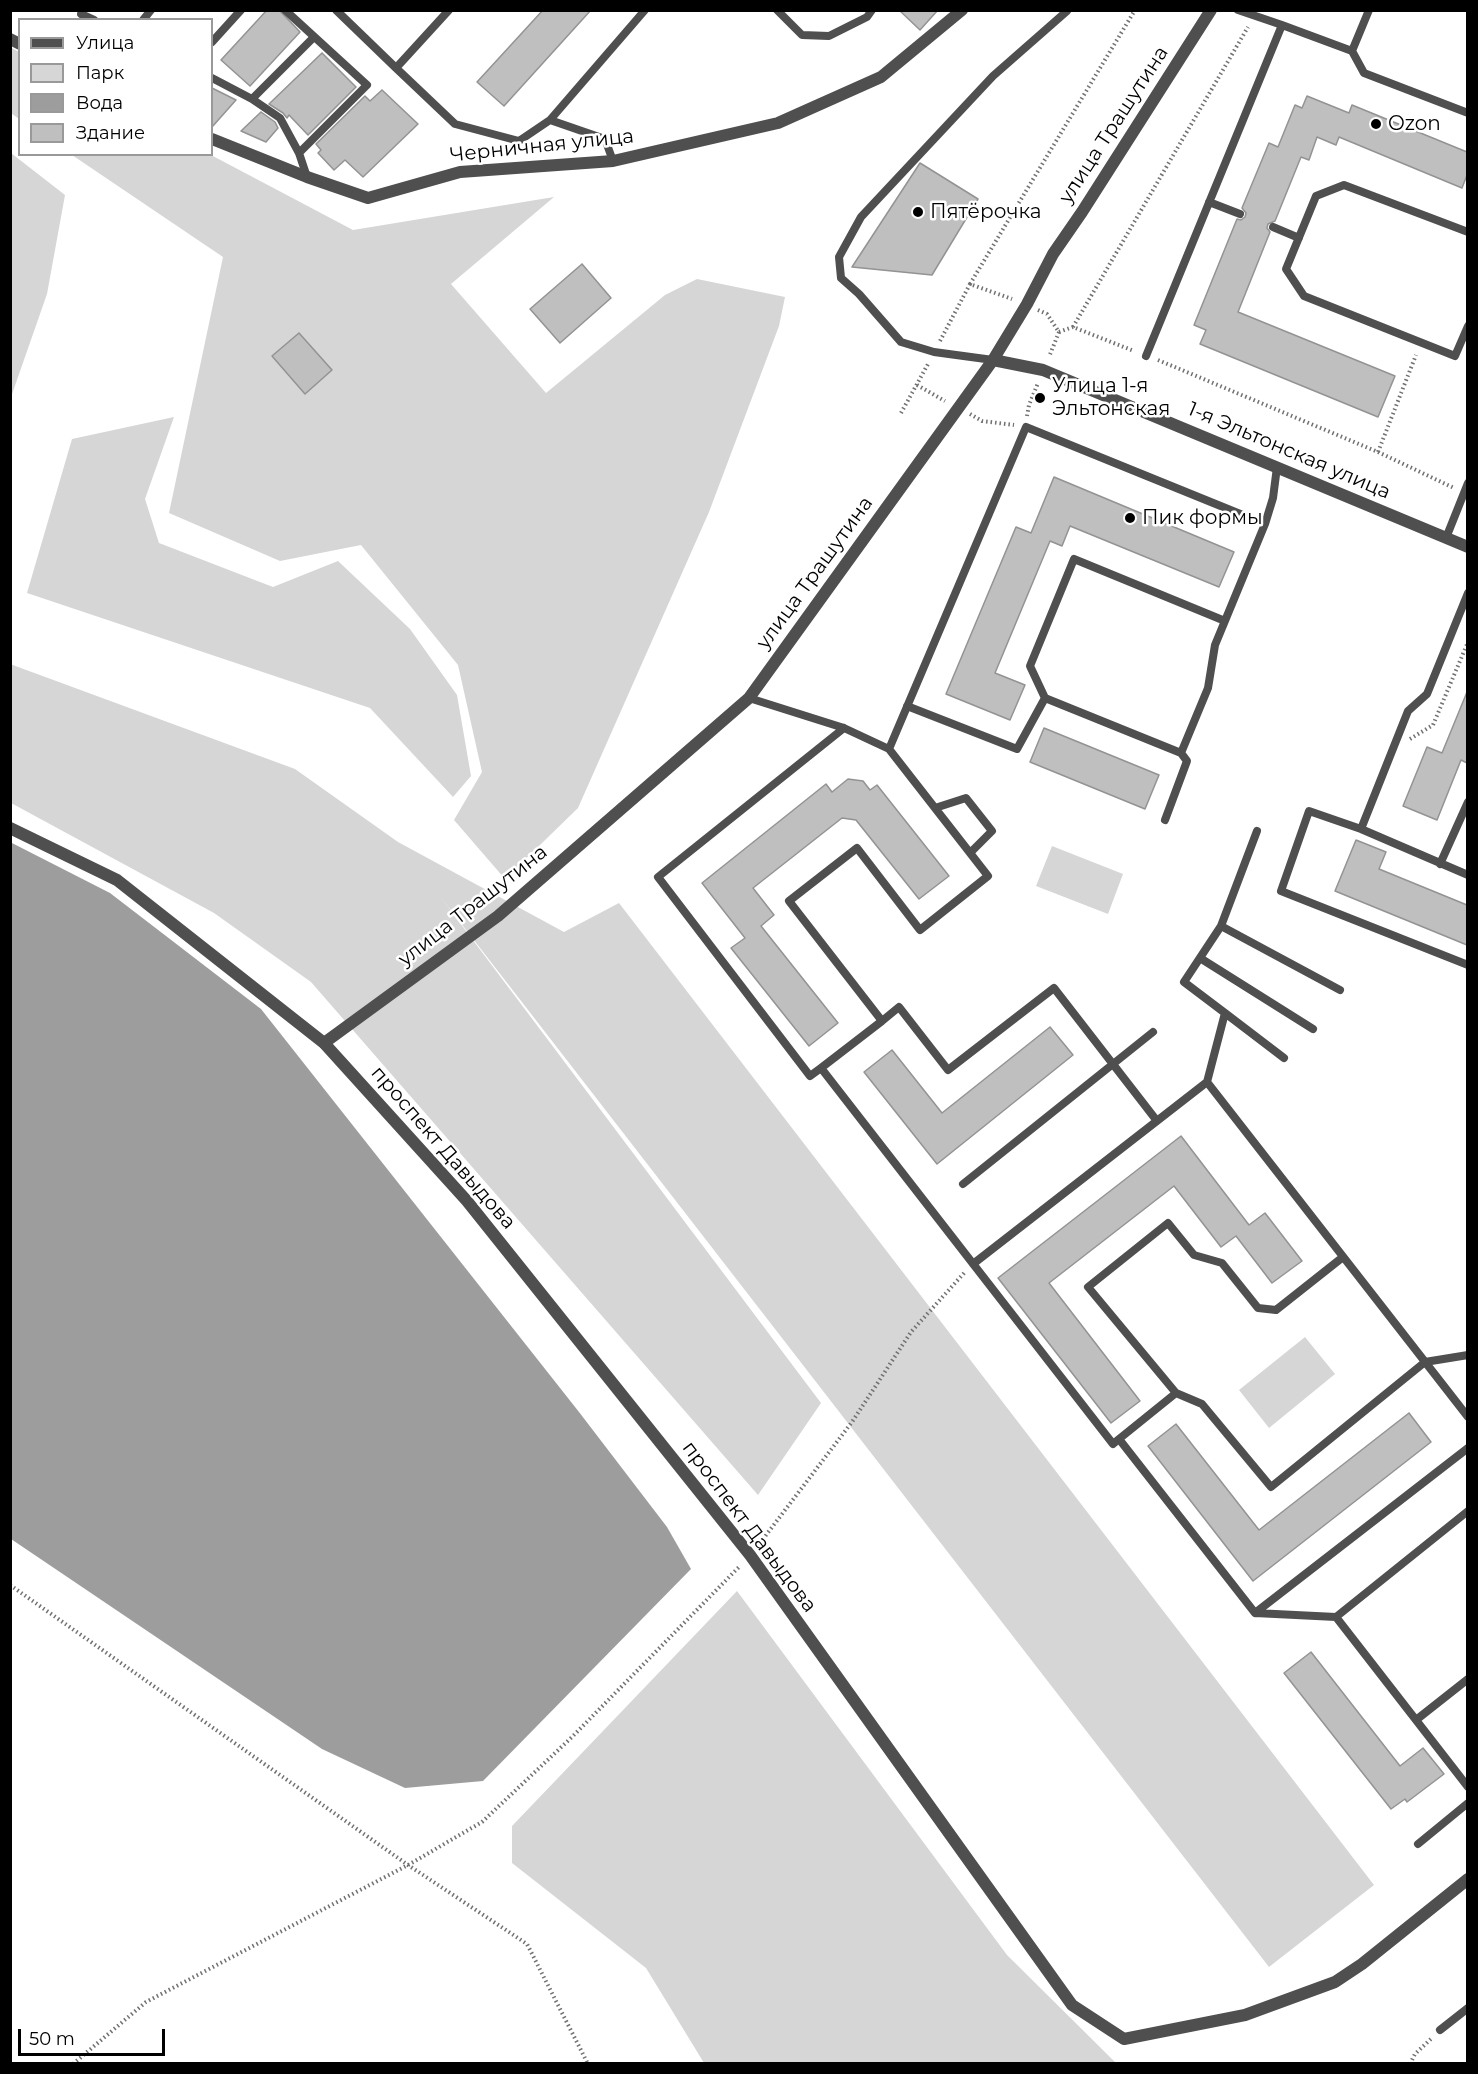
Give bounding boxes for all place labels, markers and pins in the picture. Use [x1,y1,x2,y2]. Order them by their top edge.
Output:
place label: Ozon [1388,112,1441,136]
marker: Ozon [1369,117,1383,131]
place label: Пятёрочка [930,200,1041,224]
marker: Пятёрочка [911,205,925,219]
place label: Улица 1-я Эльтонская [1052,374,1170,421]
marker: Улица 1-я Эльтонская [1033,391,1047,405]
place label: Пик формы [1142,506,1263,530]
marker: Пик формы [1123,511,1137,525]

